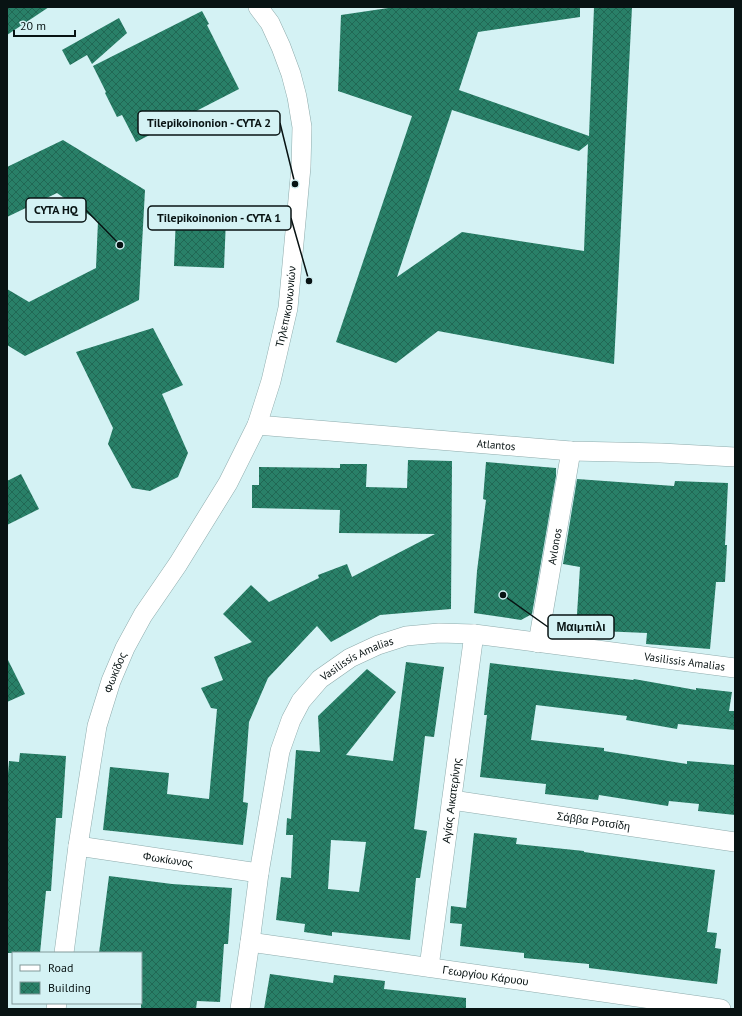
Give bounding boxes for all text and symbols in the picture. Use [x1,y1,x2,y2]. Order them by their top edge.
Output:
scale bar [14,12,75,38]
text: 20 m [20,18,46,33]
callout: Tilepikoinonion - CYTA 2 [138,111,280,135]
text: Tilepikoinonion - CYTA 2 [147,115,271,130]
callout: CYTA HQ [26,198,86,222]
text: CYTA HQ [34,202,79,217]
callout: Tilepikoinonion - CYTA 1 [148,206,291,230]
text: Tilepikoinonion - CYTA 1 [157,210,281,225]
street label: Τηλεπικοινωνιών [272,265,299,349]
street label: Atlantos [476,436,516,453]
street label: Avlonos [545,527,565,566]
callout: Μαιμπιλι [548,615,614,639]
text: Μαιμπιλι [556,619,606,634]
street label: Vasilissis Amalias [317,633,395,684]
street label: Vasilissis Amalias [642,649,726,674]
street label: Φωκίδος [101,650,130,695]
street label: Αγίας Αικατερίνης [439,757,464,844]
street label: Σάββα Ροτσίδη [556,809,631,833]
street label: Φωκίωνος [142,849,194,870]
legend [12,952,142,1004]
text: Road [48,960,73,975]
street label: Γεωργίου Κάρυου [442,962,530,989]
text: Building [48,980,91,995]

